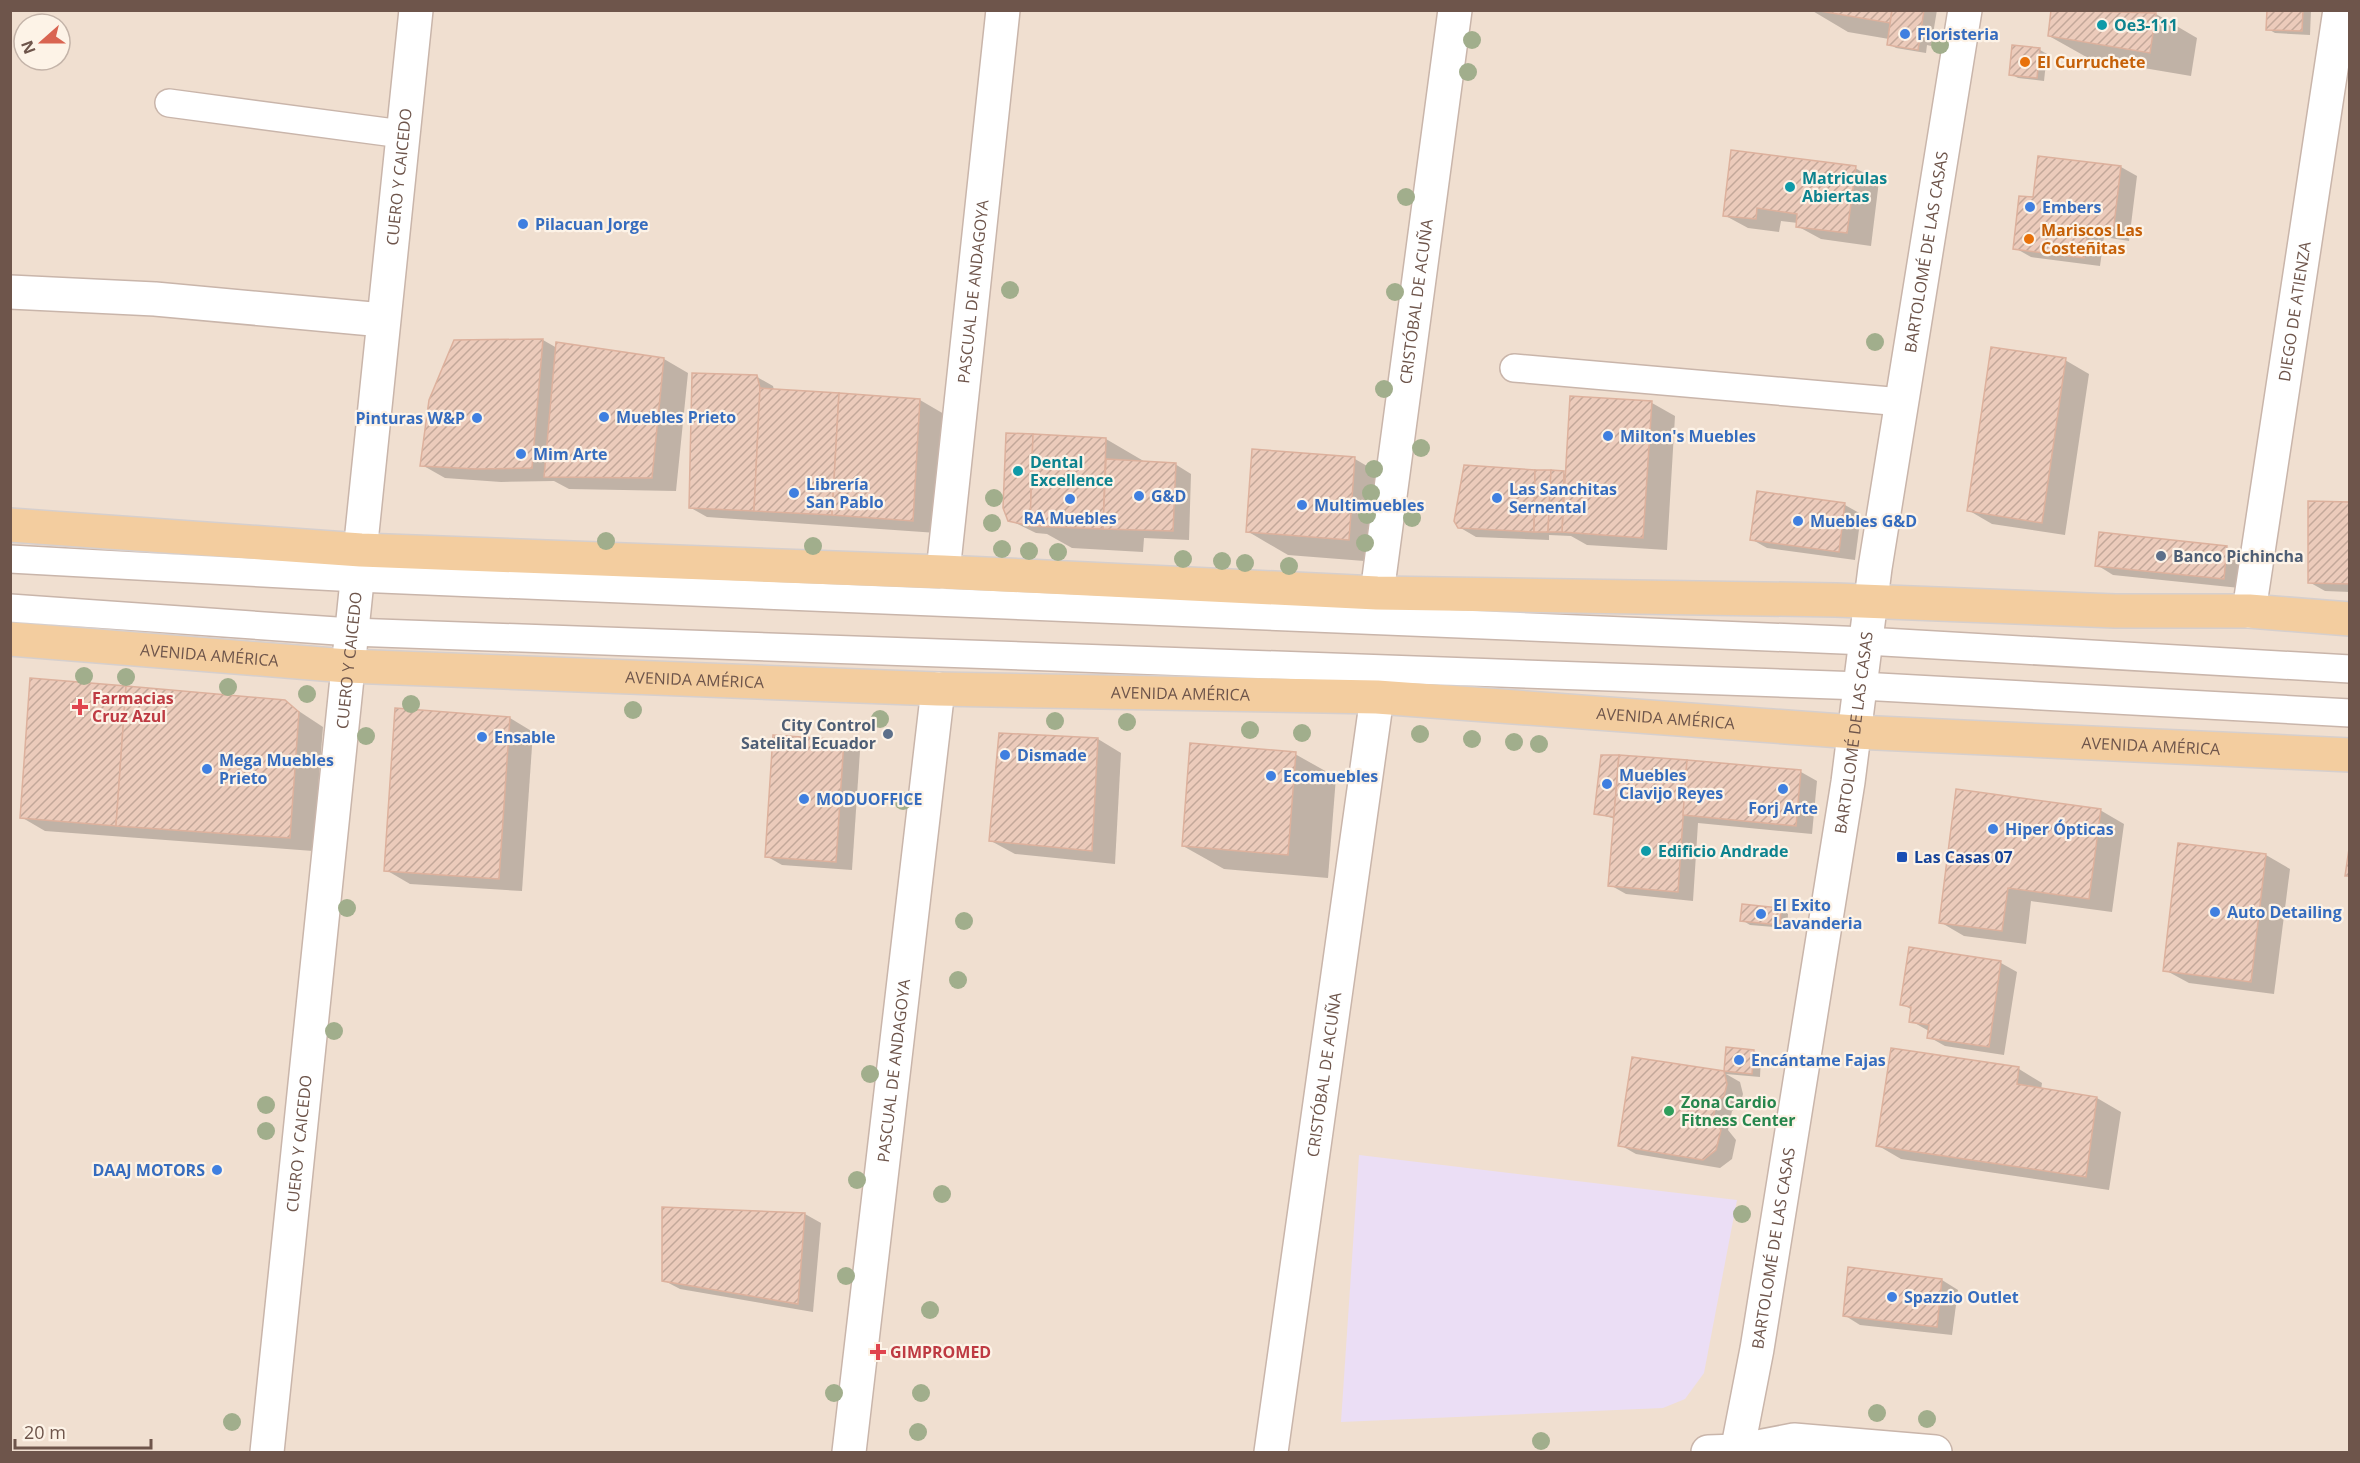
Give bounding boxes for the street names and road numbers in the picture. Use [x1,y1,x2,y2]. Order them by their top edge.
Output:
street label: CUERO Y CAICEDO [381,107,417,247]
street label: BARTOLOMÉ DE LAS CASAS [1899,149,1953,354]
street label: PASCUAL DE ANDAGOYA [952,198,994,385]
street label: CRISTÓBAL DE ACUÑA [1394,217,1438,385]
street label: DIEGO DE ATIENZA [2273,239,2316,383]
street label: CUERO Y CAICEDO [331,590,367,730]
street label: BARTOLOMÉ DE LAS CASAS [1829,630,1878,835]
street label: AVENIDA AMÉRICA [139,638,280,672]
street label: AVENIDA AMÉRICA [625,666,765,693]
street label: AVENIDA AMÉRICA [1111,681,1251,706]
street label: AVENIDA AMÉRICA [1596,702,1737,734]
street label: AVENIDA AMÉRICA [2081,732,2222,760]
street label: PASCUAL DE ANDAGOYA [872,977,915,1164]
street label: CRISTÓBAL DE ACUÑA [1302,990,1347,1159]
street label: CUERO Y CAICEDO [281,1074,317,1213]
street label: BARTOLOMÉ DE LAS CASAS [1746,1146,1800,1351]

